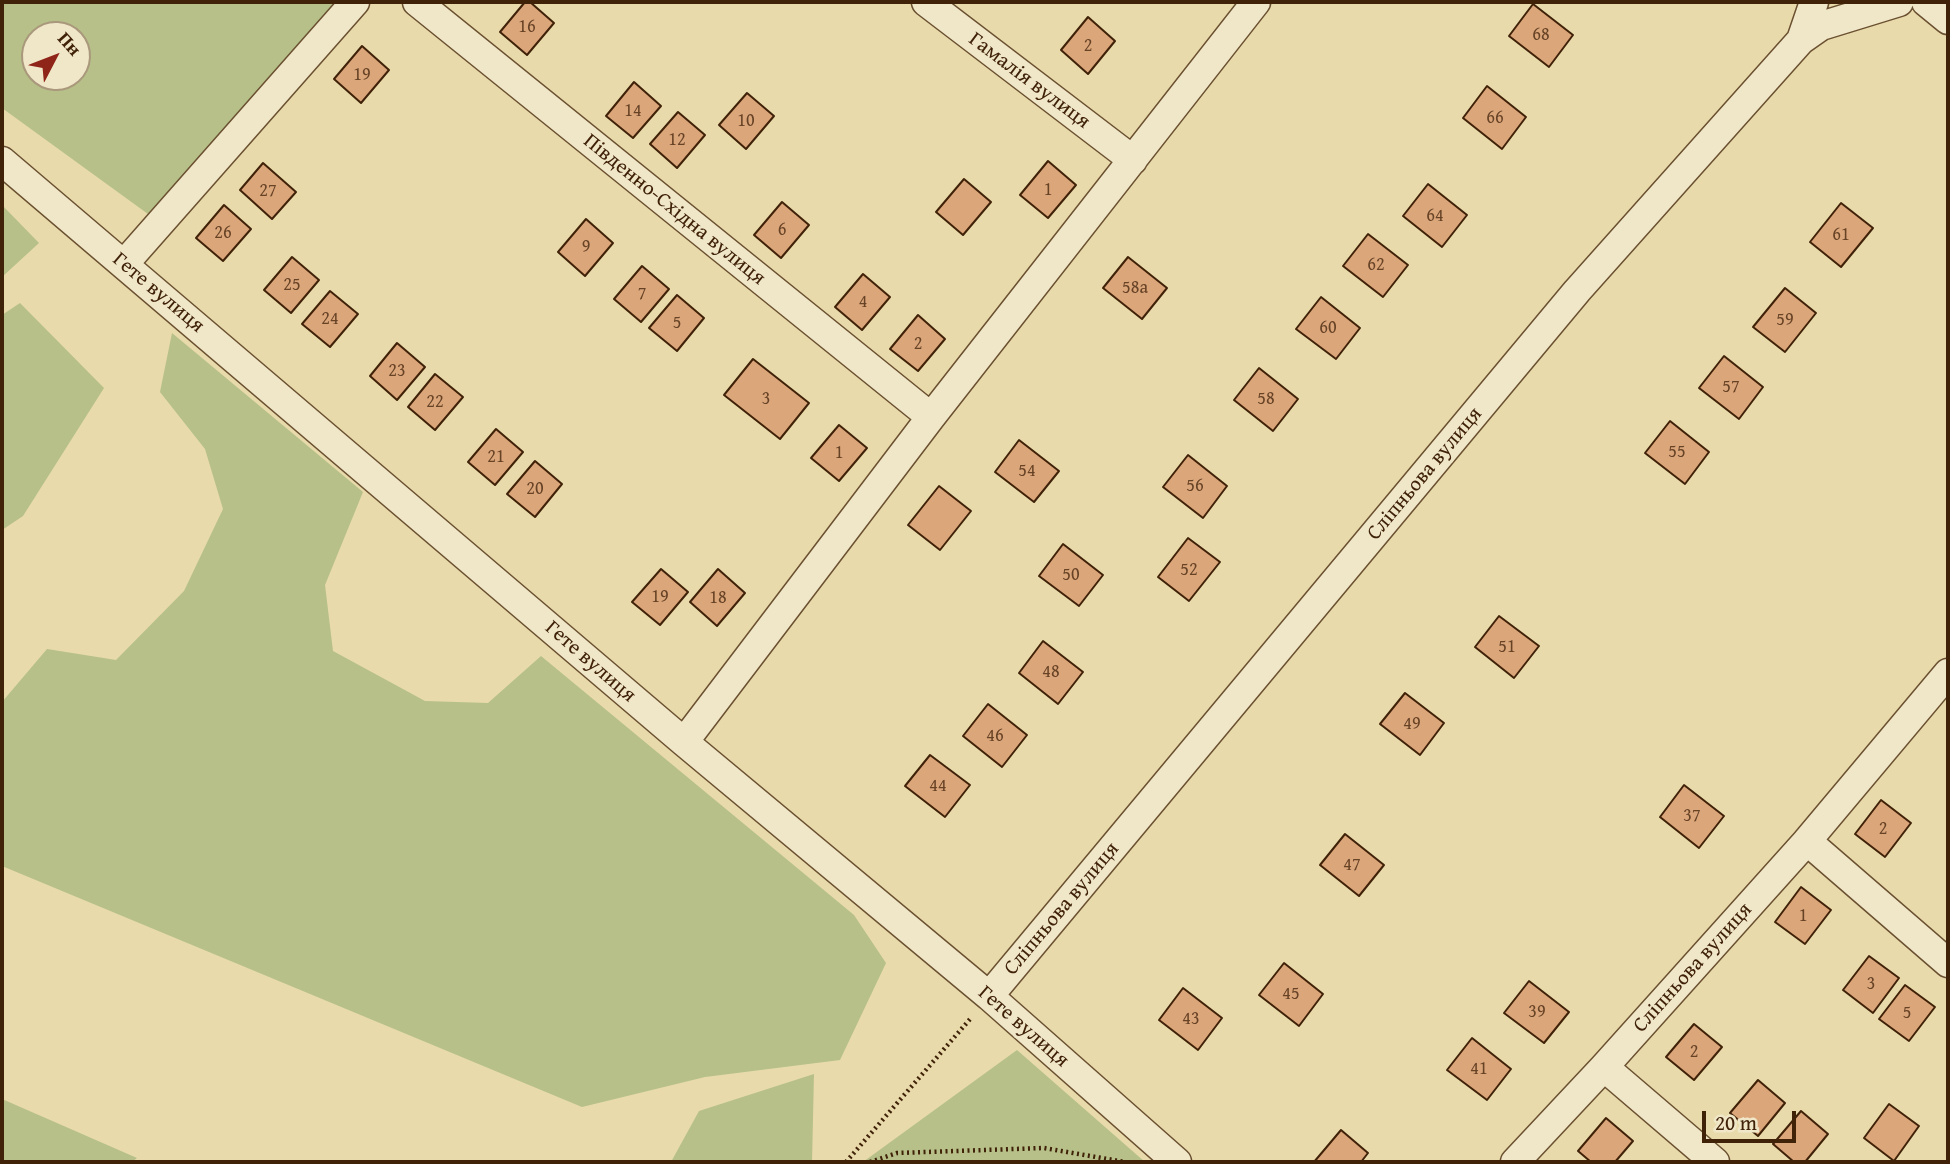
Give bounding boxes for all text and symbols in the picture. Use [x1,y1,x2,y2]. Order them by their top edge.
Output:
house number: 16 [518,16,536,38]
north arrow [21,21,91,91]
house number: 68 [1532,24,1550,46]
text: Пн [52,25,89,62]
street label: Гамалія вулиця [963,27,1095,135]
house number: 2 [1084,35,1092,57]
house number: 19 [353,64,371,86]
house number: 14 [624,100,642,122]
house number: 66 [1486,107,1504,129]
house number: 10 [737,110,755,132]
street label: Південно-Східна вулиця [578,129,770,291]
house number: 12 [668,129,686,151]
house number: 1 [1044,179,1052,201]
house number: 27 [259,180,277,202]
house number: 64 [1426,205,1444,227]
house number: 6 [778,219,786,241]
house number: 26 [214,222,232,244]
house number: 61 [1832,224,1850,246]
house number: 9 [582,236,590,258]
street label: Гете вулиця [107,247,209,339]
house number: 62 [1367,254,1385,276]
house number: 25 [283,274,301,296]
house number: 58а [1122,277,1148,299]
house number: 7 [638,283,646,305]
house number: 4 [859,291,867,313]
house number: 24 [321,308,339,330]
house number: 59 [1776,309,1794,331]
house number: 5 [673,312,681,334]
house number: 60 [1319,317,1337,339]
house number: 2 [914,333,922,355]
house number: 23 [388,360,406,382]
house number: 57 [1722,376,1740,398]
house number: 3 [762,388,770,410]
house number: 58 [1257,388,1275,410]
house number: 22 [426,391,444,413]
street label: Сліпньова вулиця [1362,402,1488,546]
house number: 55 [1668,441,1686,463]
house number: 1 [835,442,843,464]
house number: 21 [487,446,505,468]
house number: 54 [1018,460,1036,482]
house number: 56 [1186,475,1204,497]
house number: 20 [526,478,544,500]
house number: 52 [1180,559,1198,581]
house number: 50 [1062,564,1080,586]
house number: 19 [651,586,669,608]
house number: 18 [709,587,727,609]
street label: Гете вулиця [539,616,641,708]
house number: 51 [1498,636,1516,658]
house number: 48 [1042,661,1060,683]
house number: 49 [1403,713,1421,735]
house number: 46 [986,725,1004,747]
house number: 44 [929,775,947,797]
house number: 37 [1683,805,1701,827]
house number: 2 [1879,818,1887,840]
street label: Сліпньова вулиця [999,837,1125,981]
house number: 47 [1343,854,1361,876]
street label: Сліпньова вулиця [1628,898,1758,1038]
house number: 1 [1799,905,1807,927]
house number: 3 [1867,973,1875,995]
street label: Гете вулиця [972,981,1074,1073]
house number: 45 [1282,983,1300,1005]
house number: 39 [1528,1001,1546,1023]
house number: 5 [1903,1002,1911,1024]
house number: 43 [1182,1008,1200,1030]
house number: 2 [1690,1041,1698,1063]
house number: 41 [1470,1058,1488,1080]
scale bar [1705,1098,1800,1142]
text: 20 m [1715,1107,1757,1138]

